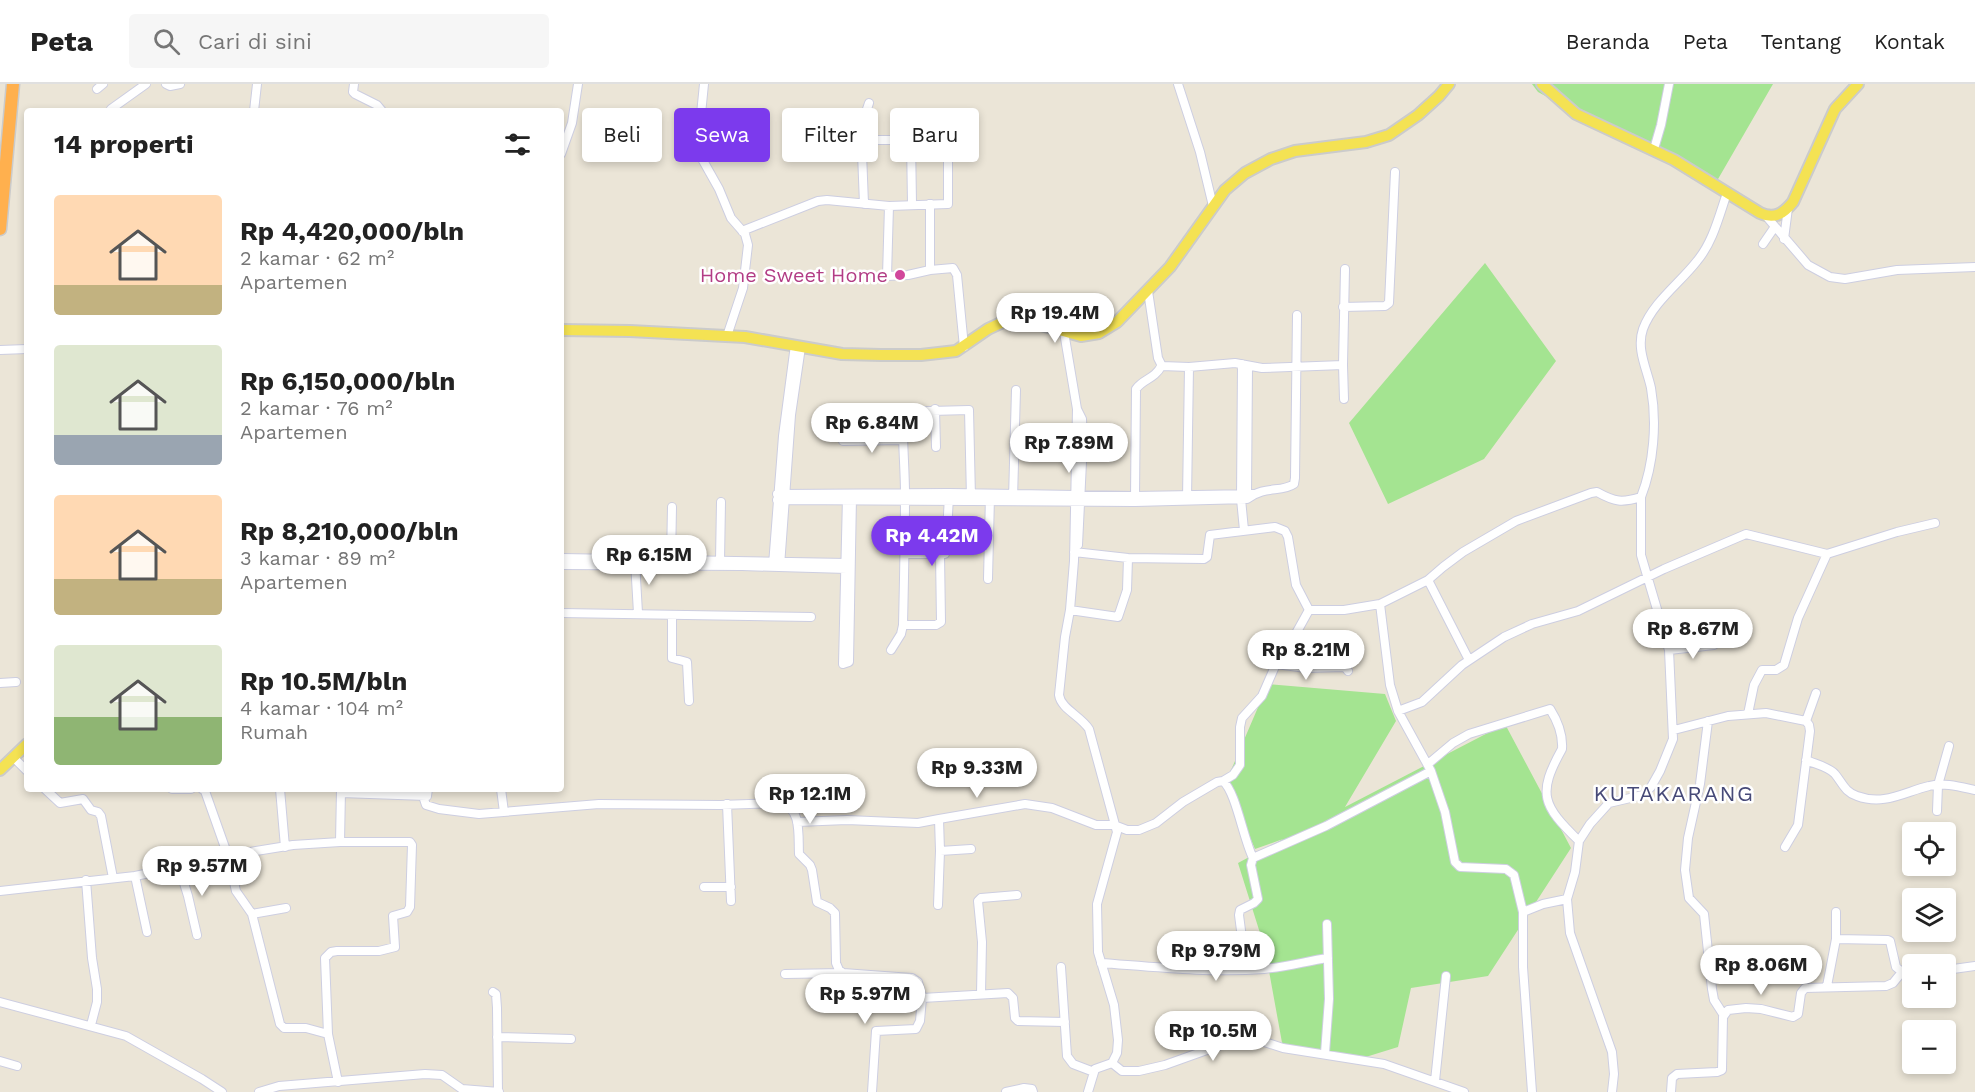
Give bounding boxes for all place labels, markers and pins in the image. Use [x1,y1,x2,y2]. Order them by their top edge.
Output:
place label: Home Sweet Home [700,263,888,287]
marker: Home Sweet Home [893,268,907,282]
pin: Rp 19.4M [993,293,1117,344]
pin: Rp 6.84M [810,403,934,454]
pin: Rp 7.89M [1007,423,1131,474]
pin: Rp 4.42M [870,516,994,567]
pin: Rp 6.15M [587,535,711,586]
pin: Rp 8.67M [1631,609,1755,660]
pin: Rp 8.21M [1244,630,1368,681]
pin: Rp 9.33M [915,748,1039,799]
pin: Rp 12.1M [748,774,872,825]
pin: Rp 9.57M [140,846,264,897]
pin: Rp 9.79M [1154,931,1278,982]
pin: Rp 8.06M [1699,945,1823,996]
pin: Rp 5.97M [803,974,927,1025]
pin: Rp 10.5M [1151,1011,1275,1062]

